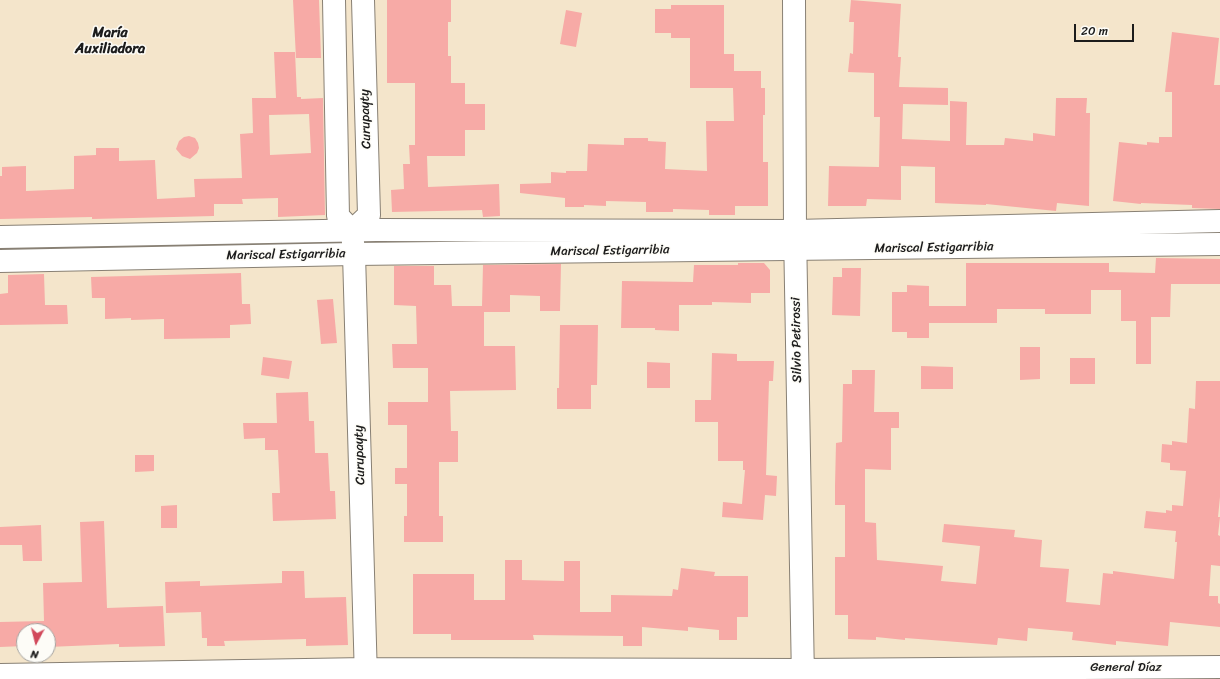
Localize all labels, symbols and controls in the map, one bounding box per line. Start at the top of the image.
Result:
scale bar [1076,16,1136,42]
text: 20 m [1081,20,1108,42]
district label: María Auxiliadora [75,25,145,58]
street label: Curupayty [357,89,375,149]
street label: Mariscal Estigarribia [874,239,994,257]
street label: Mariscal Estigarribia [550,242,670,260]
street label: Mariscal Estigarribia [226,246,346,264]
street label: Silvio Petirossi [788,297,806,383]
street label: Curupayty [351,425,369,485]
north arrow [16,623,56,663]
text: N [30,645,40,664]
street label: General Díaz [1090,660,1162,676]

